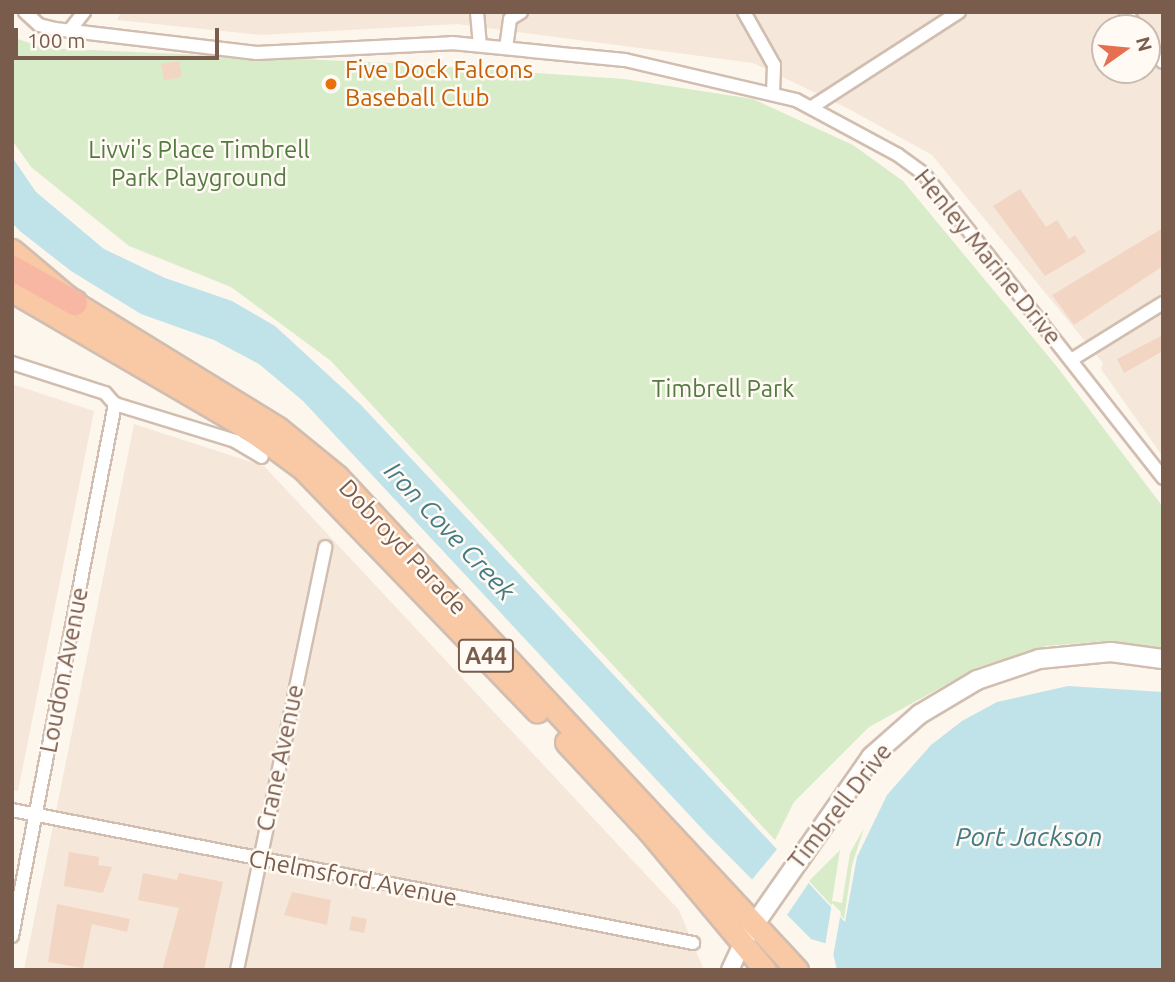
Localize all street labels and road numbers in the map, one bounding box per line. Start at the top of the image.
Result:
street label: Henley Marine Drive [908,163,1068,351]
street label: Dobroyd Parade [333,473,473,621]
street label: Loudon Avenue [34,585,94,755]
road number: A44 [456,636,516,676]
street label: Crane Avenue [250,682,310,834]
street label: Timbrell Drive [782,737,898,875]
street label: Chelmsford Avenue [246,844,460,912]

